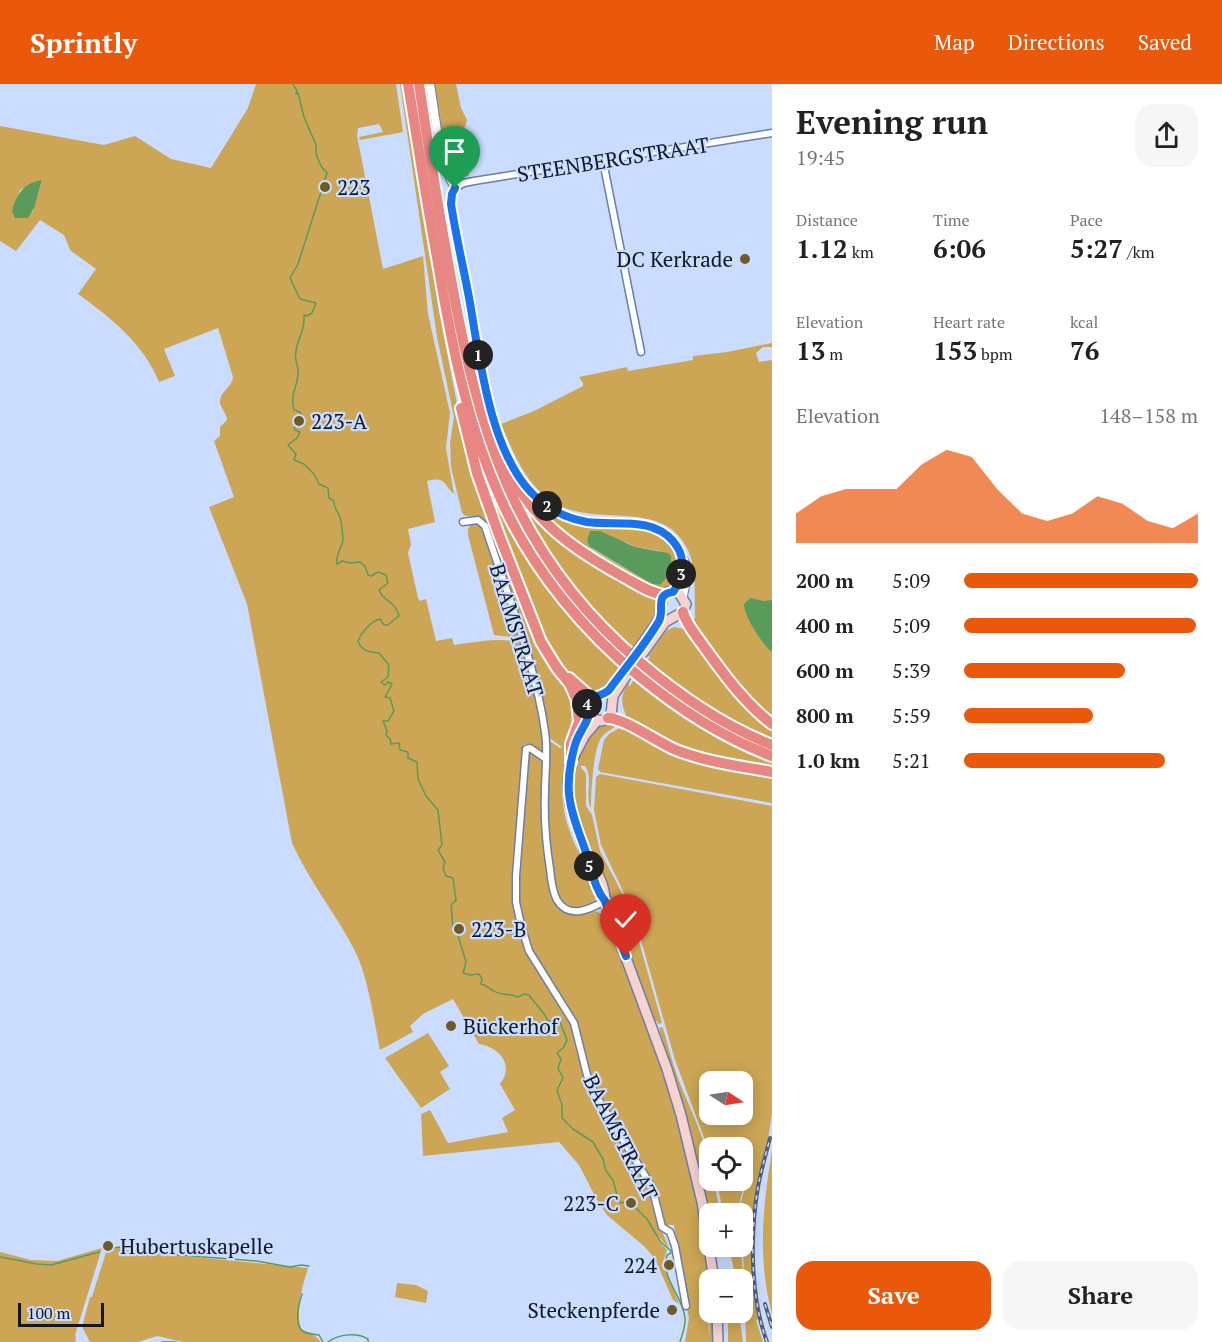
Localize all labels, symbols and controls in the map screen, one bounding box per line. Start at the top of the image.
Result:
text: Sprintly [30,24,137,61]
text: Map [934,28,975,56]
text: Directions [1008,28,1105,56]
text: Saved [1138,28,1192,56]
text: Evening run [796,100,988,143]
button: share [1135,104,1198,167]
pin [429,126,480,188]
street label: STEENBERGSTRAAT [515,130,711,188]
icon: arrive [438,135,471,168]
text: 19:45 [796,144,845,171]
place label: 223 [337,173,371,201]
marker: 223 [318,180,332,194]
text: Distance [796,209,858,231]
text: Time [933,209,970,231]
text: Pace [1070,209,1103,231]
text: 1.12 [796,231,848,265]
text: 6:06 [933,231,986,265]
text: 5:27 [1070,231,1123,265]
text: km [848,241,874,263]
text: /km [1123,241,1154,263]
place label: DC Kerkrade [617,245,733,273]
marker: DC Kerkrade [738,252,752,266]
text: Elevation [796,311,863,333]
text: Heart rate [933,311,1005,333]
text: kcal [1070,311,1098,333]
text: 13 [796,333,825,367]
text: 153 [933,333,977,367]
text: 76 [1070,333,1099,367]
pin: 1 [463,340,493,370]
text: m [825,343,843,365]
text: bpm [977,343,1013,365]
text: 1 [473,344,483,366]
text: Elevation [796,402,880,429]
text: 148–158 m [1099,402,1198,429]
place label: 223-A [311,407,368,435]
marker: 223-A [292,414,306,428]
pin: 2 [532,491,562,521]
text: 2 [542,495,552,517]
pin: 3 [666,559,696,589]
street label: BAAMSTRAAT [484,560,550,700]
text: 3 [676,563,686,585]
text: 200 m [796,567,854,594]
text: 5:09 [892,567,931,594]
text: 400 m [796,612,854,639]
text: 5:09 [892,612,931,639]
text: 600 m [796,657,854,684]
text: 5:39 [892,657,931,684]
pin: 4 [572,689,602,719]
text: 4 [582,693,592,715]
text: 800 m [796,702,854,729]
text: 5:59 [892,702,931,729]
text: 1.0 km [796,747,860,774]
text: 5:21 [892,747,931,774]
pin: 5 [574,851,604,881]
text: 5 [584,855,594,877]
pin [600,894,651,956]
icon: check [609,903,642,936]
place label: 223-B [471,915,526,943]
marker: 223-B [452,922,466,936]
place label: Bückerhof [463,1012,560,1040]
marker: Bückerhof [444,1019,458,1033]
street label: BAAMSTRAAT [577,1069,665,1205]
north arrow [699,1071,753,1125]
map controls [699,1071,753,1323]
button: locate [699,1137,753,1191]
place label: 223-C [563,1189,619,1217]
marker: 223-C [624,1196,638,1210]
button: + [699,1203,753,1257]
place label: Hubertuskapelle [120,1232,273,1260]
marker: Hubertuskapelle [101,1239,115,1253]
place label: 224 [623,1251,658,1279]
marker: 224 [662,1258,676,1272]
button: Save [796,1261,991,1330]
button: Share [1003,1261,1198,1330]
button: − [699,1269,753,1323]
place label: Steckenpferde [527,1296,660,1324]
scale bar [18,1300,104,1328]
text: 100 m [27,1302,70,1324]
marker: Steckenpferde [665,1303,679,1317]

